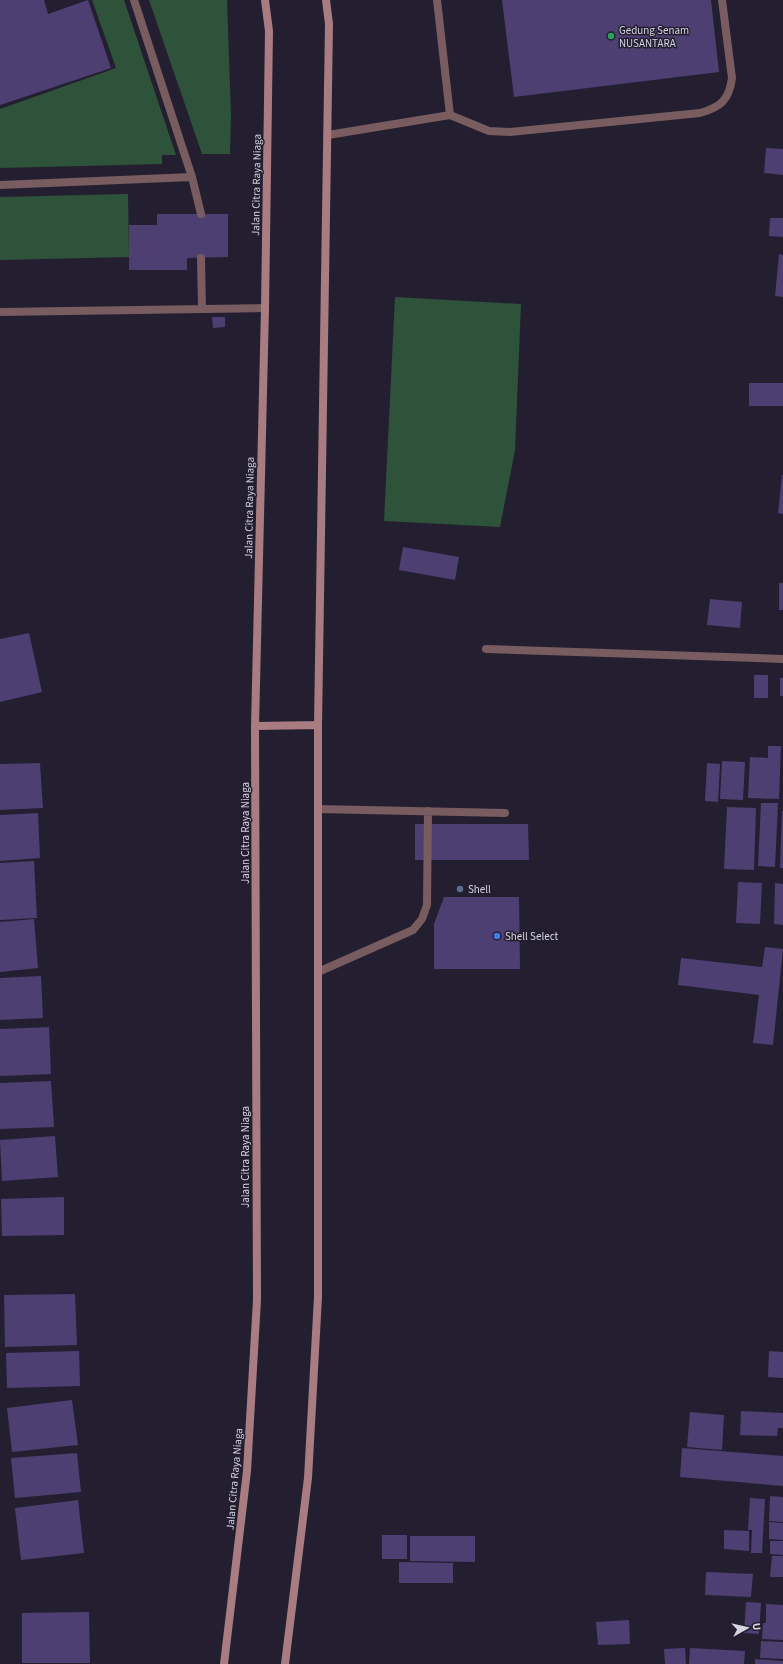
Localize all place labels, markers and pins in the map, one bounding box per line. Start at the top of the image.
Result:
place label: Gedung Senam NUSANTARA [619,23,689,51]
marker: Gedung Senam NUSANTARA [606,31,616,41]
place label: Shell [468,882,491,897]
marker: Shell [455,884,465,894]
place label: Shell Select [505,929,559,944]
marker: Shell Select [492,931,502,941]

